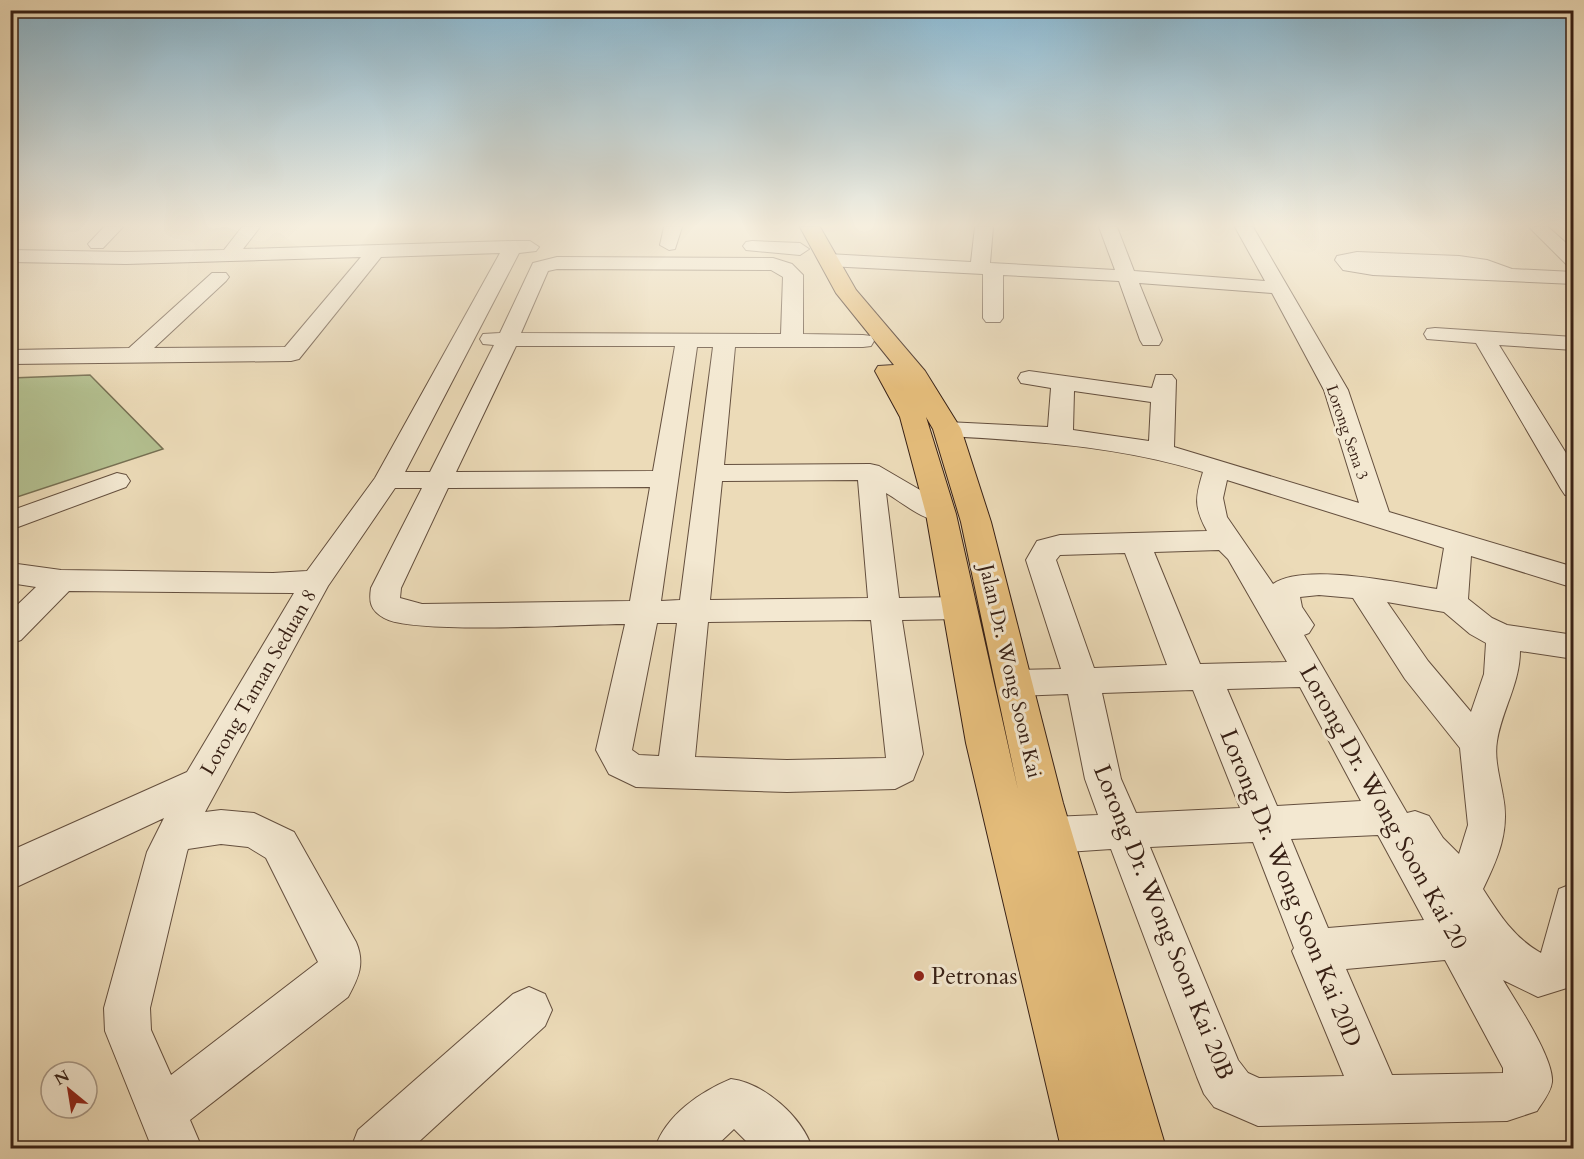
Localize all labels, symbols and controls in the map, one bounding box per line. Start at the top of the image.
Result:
street label: Lorong Sena 3 [1321,382,1374,483]
street label: Jalan Dr. Wong Soon Kai [972,559,1048,781]
street label: Lorong Taman Seduan 8 [194,584,323,780]
street label: Lorong Dr. Wong Soon Kai 20 [1291,659,1476,955]
street label: Lorong Dr. Wong Soon Kai 20D [1212,724,1370,1052]
street label: Lorong Dr. Wong Soon Kai 20B [1085,760,1242,1085]
place label: Petronas [931,960,1017,993]
marker: Petronas [912,969,926,983]
north arrow [39,1060,99,1120]
text: N [50,1065,74,1091]

